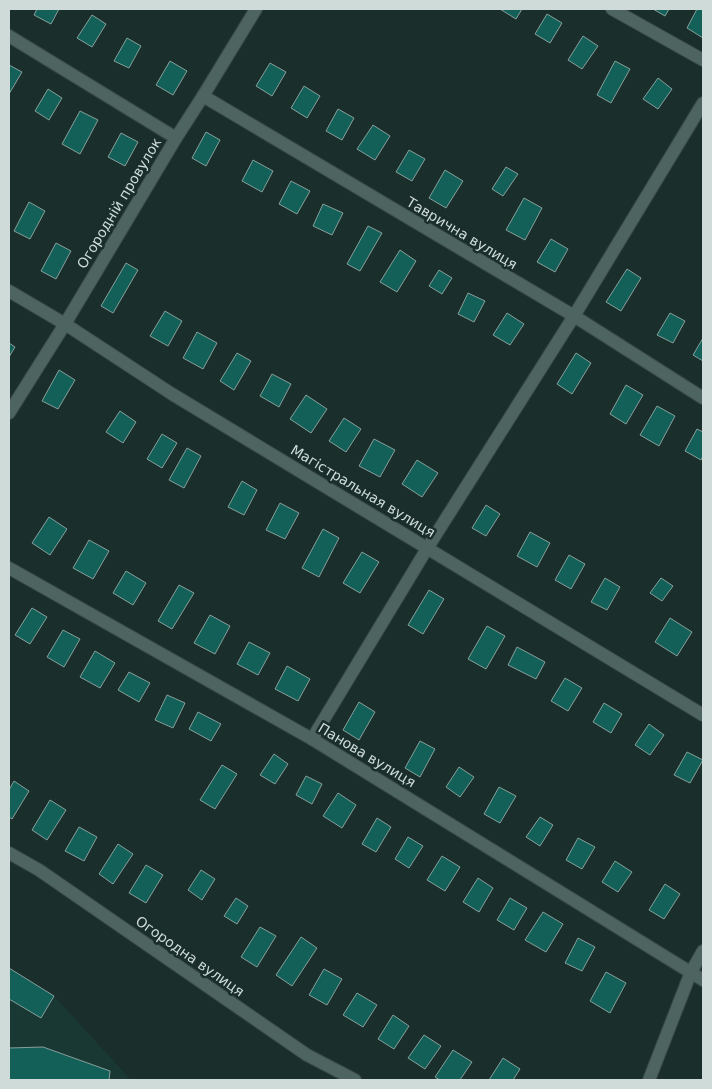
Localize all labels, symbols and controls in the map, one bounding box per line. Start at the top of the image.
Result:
street label: Огородній провулок [74,135,164,271]
street label: Таврична вулиця [403,193,520,272]
street label: Магістральная вулиця [288,442,438,540]
street label: Панова вулиця [315,720,419,790]
street label: Огородна вулиця [133,913,247,999]

